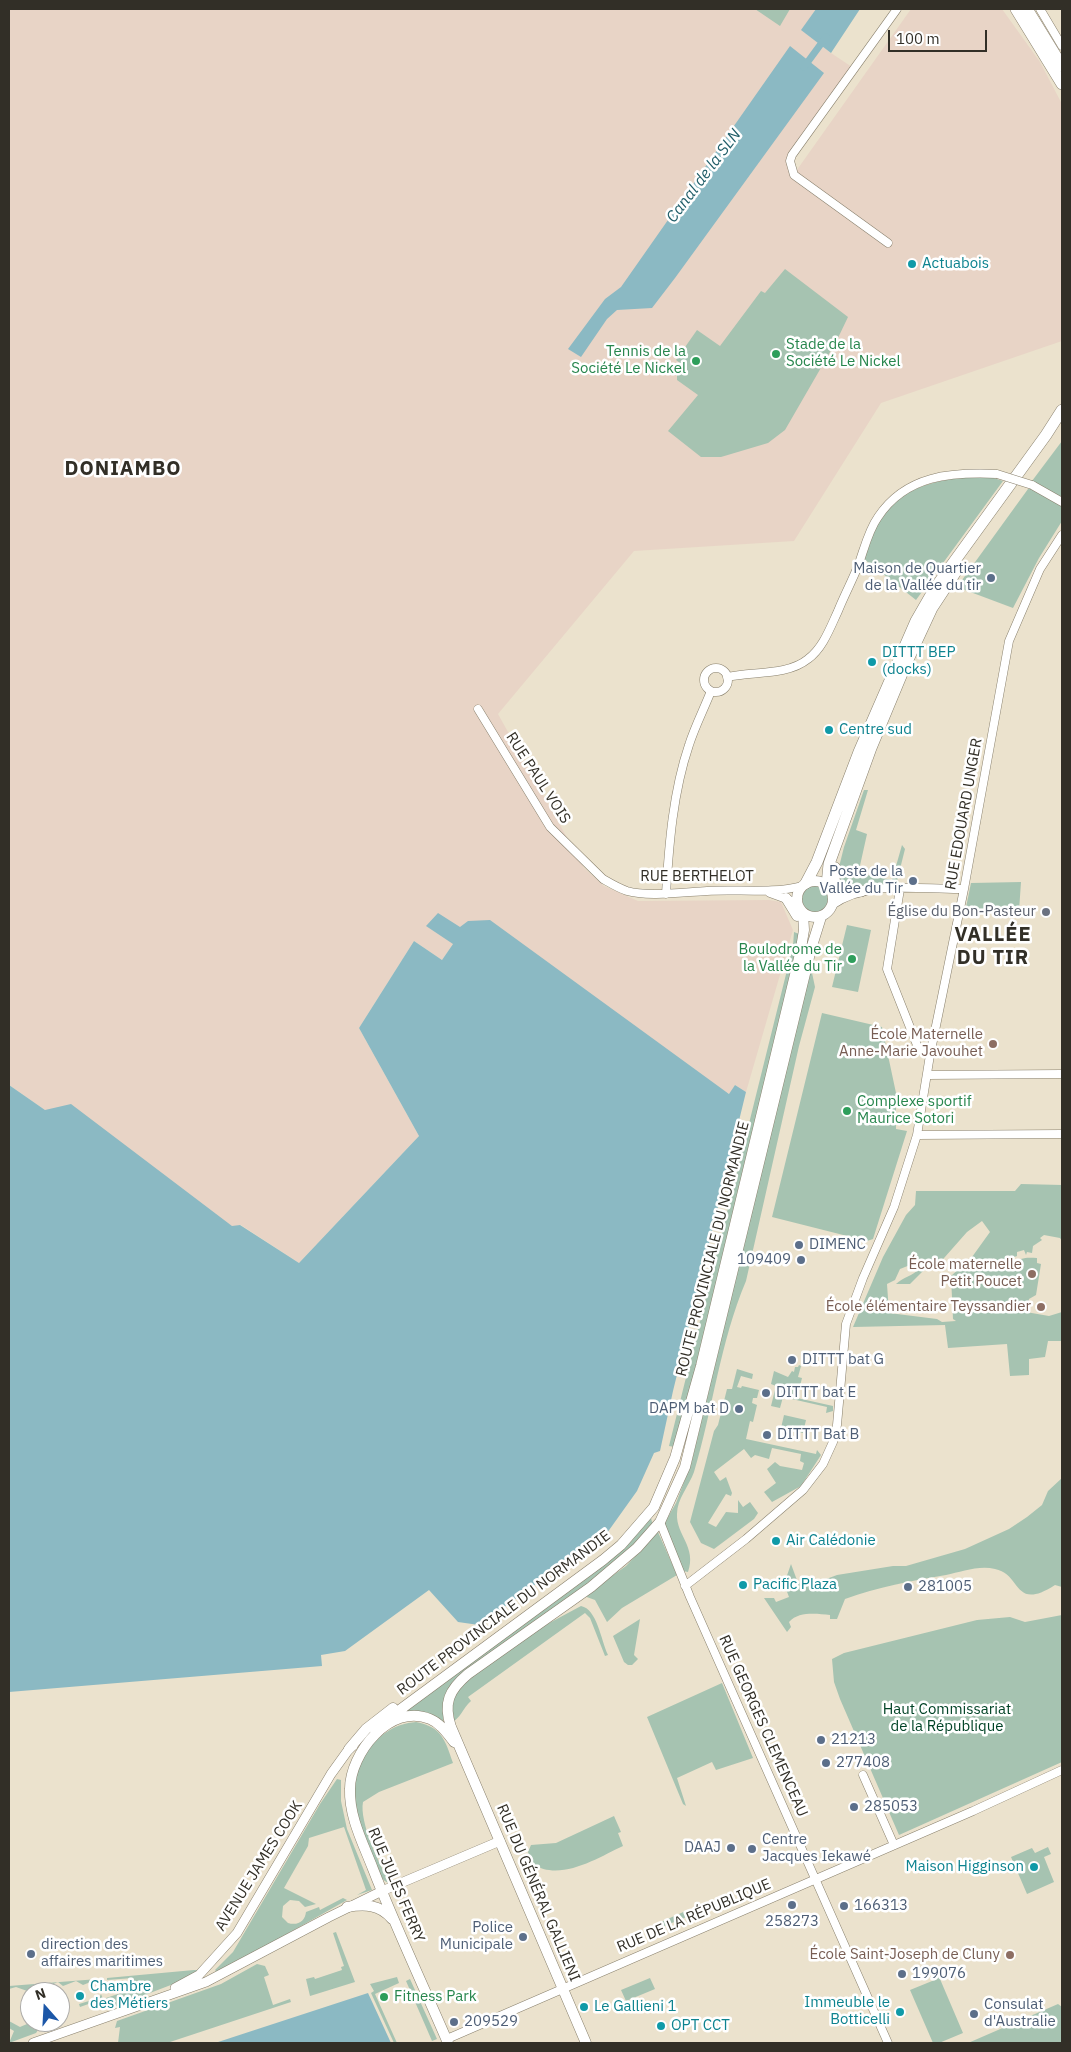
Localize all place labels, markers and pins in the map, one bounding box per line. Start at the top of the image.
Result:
place label: Actuabois [922,255,989,273]
marker: Actuabois [906,258,918,270]
place label: Stade de la Société Le Nickel [786,336,901,371]
place label: Tennis de la Société Le Nickel [571,343,686,378]
marker: Stade de la Société Le Nickel [770,348,782,360]
marker: Tennis de la Société Le Nickel [690,355,702,367]
place label: Maison de Quartier de la Vallée du tir [853,560,981,595]
marker: Maison de Quartier de la Vallée du tir [985,572,997,584]
place label: DITTT BEP (docks) [882,644,956,679]
marker: DITTT BEP (docks) [866,656,878,668]
place label: Centre sud [839,721,912,739]
marker: Centre sud [823,724,835,736]
place label: Poste de la Vallée du Tir [820,863,903,898]
marker: Poste de la Vallée du Tir [907,875,919,887]
place label: Église du Bon-Pasteur [887,903,1036,921]
marker: Église du Bon-Pasteur [1040,906,1052,918]
place label: Boulodrome de la Vallée du Tir [738,941,842,976]
marker: Boulodrome de la Vallée du Tir [846,953,858,965]
place label: École Maternelle Anne-Marie Javouhet [839,1026,983,1061]
marker: École Maternelle Anne-Marie Javouhet [987,1038,999,1050]
place label: Complexe sportif Maurice Sotori [857,1093,972,1128]
marker: Complexe sportif Maurice Sotori [841,1105,853,1117]
place label: DIMENC [809,1236,866,1254]
marker: DIMENC [793,1239,805,1251]
place label: 109409 [737,1251,791,1269]
marker: 109409 [795,1254,807,1266]
place label: École maternelle Petit Poucet [909,1256,1022,1291]
marker: École maternelle Petit Poucet [1026,1268,1038,1280]
place label: École élémentaire Teyssandier [826,1298,1031,1316]
marker: École élémentaire Teyssandier [1035,1301,1047,1313]
place label: DITTT bat G [802,1351,884,1369]
marker: DITTT bat G [786,1354,798,1366]
place label: DITTT bat E [776,1384,856,1402]
marker: DITTT bat E [760,1387,772,1399]
place label: DAPM bat D [649,1400,729,1418]
marker: DAPM bat D [733,1403,745,1415]
place label: DITTT Bat B [777,1426,859,1444]
marker: DITTT Bat B [761,1429,773,1441]
place label: Air Calédonie [786,1532,876,1550]
marker: Air Calédonie [770,1535,782,1547]
place label: Pacific Plaza [753,1576,837,1594]
place label: 281005 [918,1578,972,1596]
marker: Pacific Plaza [737,1579,749,1591]
marker: 281005 [902,1581,914,1593]
place label: 21213 [831,1731,876,1749]
marker: 21213 [815,1734,827,1746]
place label: 277408 [836,1754,890,1772]
marker: 277408 [820,1757,832,1769]
place label: 285053 [864,1798,918,1816]
marker: 285053 [848,1801,860,1813]
place label: Centre Jacques Iekawé [762,1831,871,1866]
place label: DAAJ [684,1839,721,1857]
marker: DAAJ [725,1842,737,1854]
marker: Centre Jacques Iekawé [746,1843,758,1855]
place label: Maison Higginson [906,1858,1024,1876]
marker: Maison Higginson [1028,1861,1040,1873]
place label: 166313 [854,1897,908,1915]
marker: 258273 [786,1899,798,1911]
marker: 166313 [838,1900,850,1912]
place label: 258273 [765,1913,819,1931]
place label: Police Municipale [440,1919,513,1954]
marker: Police Municipale [517,1931,529,1943]
place label: direction des affaires maritimes [41,1936,163,1971]
place label: École Saint-Joseph de Cluny [810,1946,1000,1964]
marker: direction des affaires maritimes [25,1948,37,1960]
marker: École Saint-Joseph de Cluny [1004,1949,1016,1961]
place label: 199076 [912,1965,966,1983]
marker: 199076 [896,1968,908,1980]
place label: Chambre des Métiers [90,1978,168,2013]
place label: Fitness Park [394,1988,477,2006]
marker: Chambre des Métiers [74,1990,86,2002]
marker: Fitness Park [378,1991,390,2003]
place label: Immeuble le Botticelli [804,1994,890,2029]
place label: Consulat d'Australie [984,1996,1056,2031]
place label: Le Gallieni 1 [594,1998,676,2016]
marker: Le Gallieni 1 [578,2001,590,2013]
marker: Immeuble le Botticelli [894,2006,906,2018]
marker: Consulat d'Australie [968,2008,980,2020]
place label: 209529 [464,2013,518,2031]
marker: 209529 [448,2016,460,2028]
place label: OPT CCT [671,2017,730,2035]
marker: OPT CCT [655,2020,667,2032]

